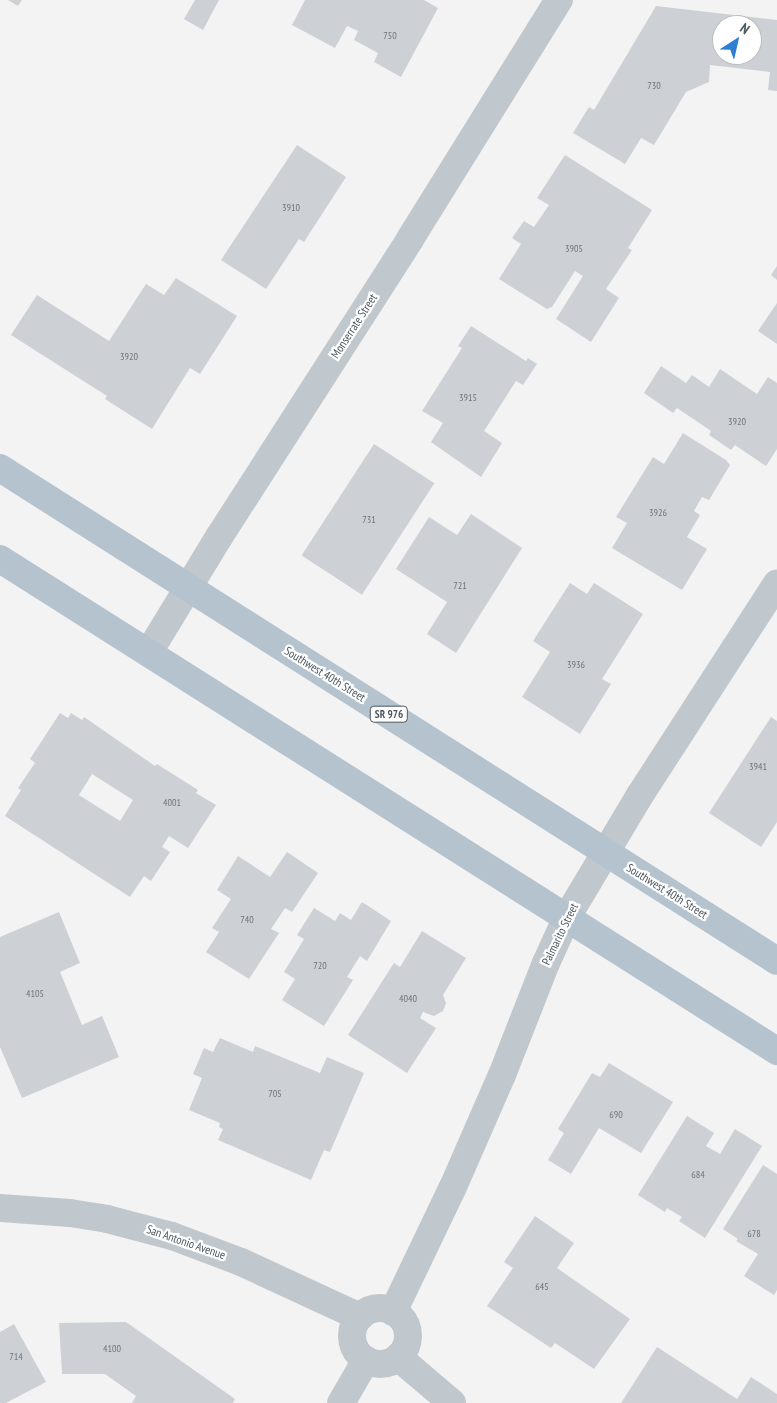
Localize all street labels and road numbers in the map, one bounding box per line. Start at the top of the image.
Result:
street label: Monserrate Street [328,291,380,361]
street label: Southwest 40th Street [282,643,368,705]
road number: SR 976 [369,706,409,722]
street label: Southwest 40th Street [624,860,710,922]
street label: Palmarito Street [539,901,581,967]
street label: San Antonio Avenue [144,1222,228,1262]

